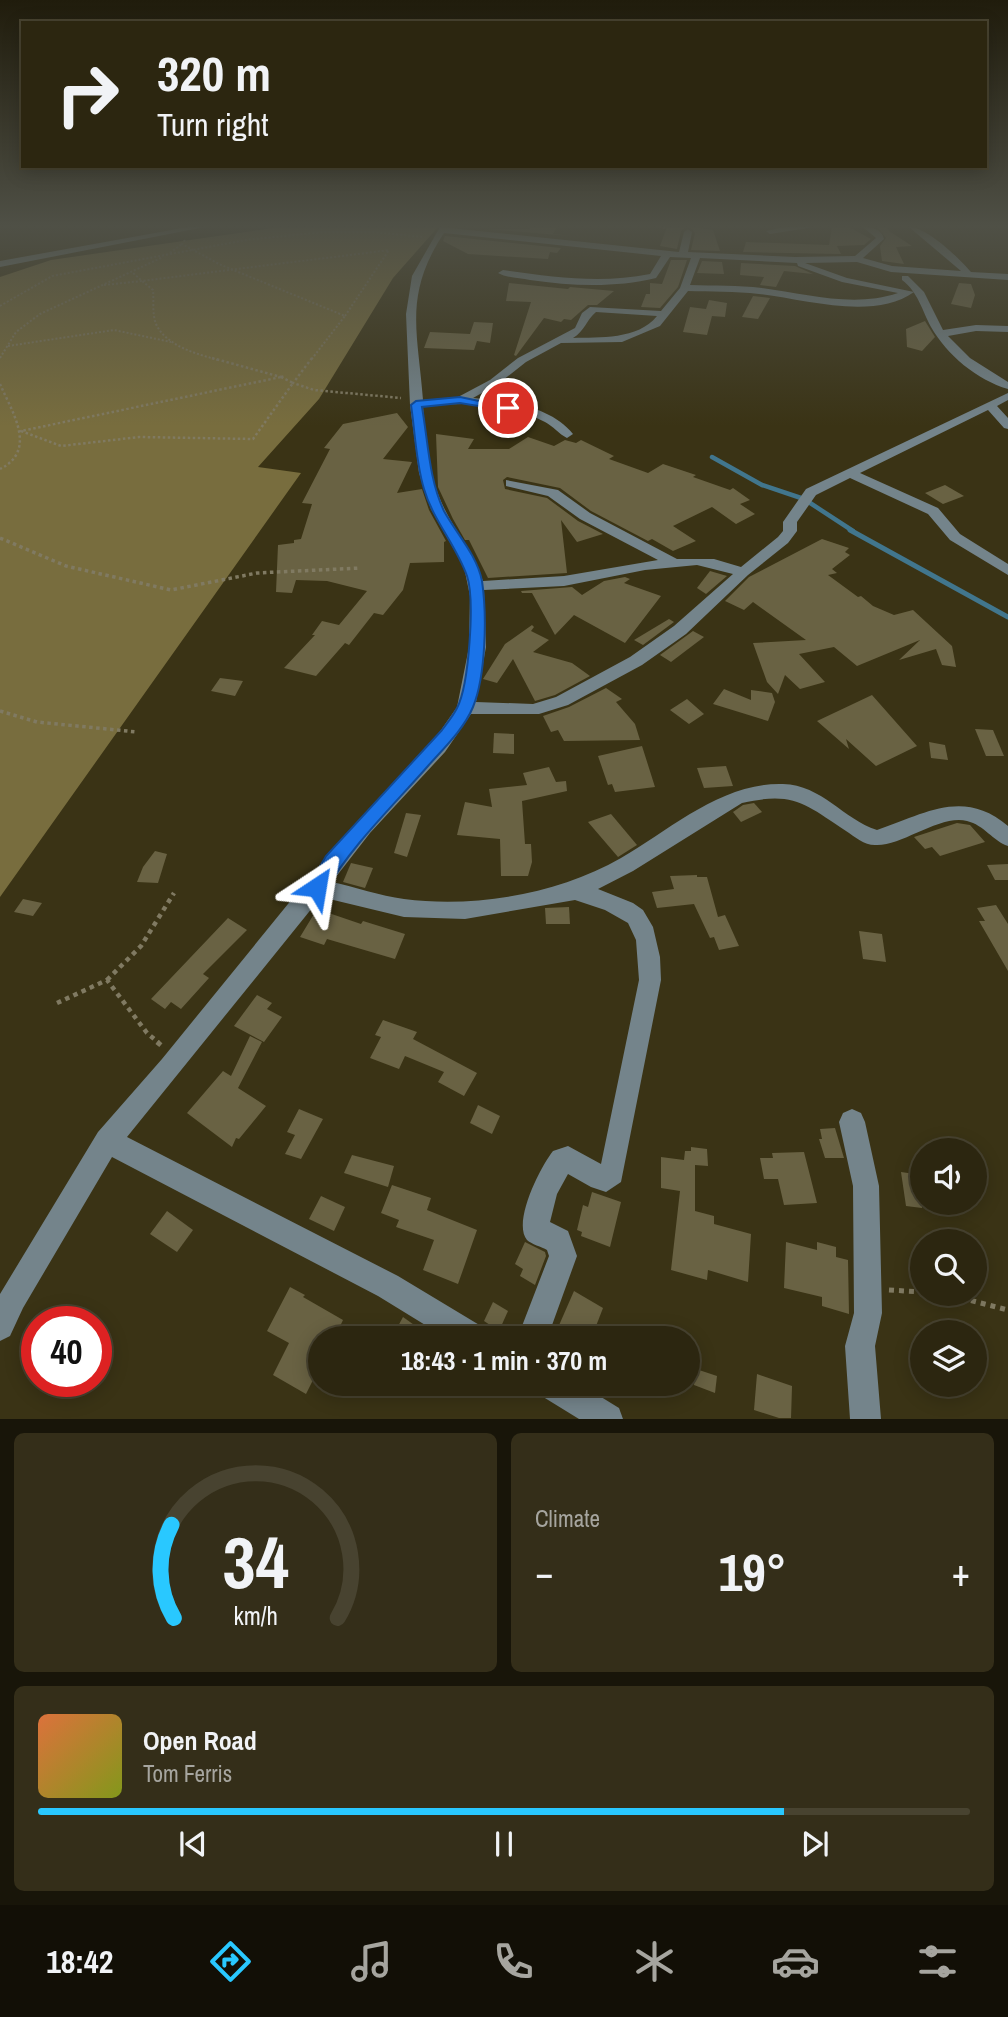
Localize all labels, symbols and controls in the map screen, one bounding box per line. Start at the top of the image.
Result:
text: 320 m [157,40,271,106]
icon: right [42,49,133,140]
text: Turn right [157,103,269,146]
pin [478,378,538,438]
icon: arrive [489,389,527,427]
position arrow [280,850,354,924]
map controls [910,1138,987,1397]
button: sound [910,1138,987,1215]
button: search [910,1229,987,1306]
speed limit sign: 40 [21,1306,112,1397]
button: layers [910,1320,987,1397]
text: 18:43 · 1 min · 370 m [401,1343,607,1378]
text: Climate [535,1503,600,1534]
text: 34 [222,1514,289,1612]
text: 19° [718,1537,787,1607]
text: − [535,1547,553,1598]
text: + [952,1547,970,1598]
text: km/h [233,1599,278,1633]
text: Open Road [143,1723,257,1758]
text: Tom Ferris [143,1758,232,1789]
icon: previous [174,1825,212,1863]
icon: pause [485,1825,523,1863]
icon: next [796,1825,834,1863]
icon: directions [206,1937,255,1986]
icon: music [347,1937,396,1986]
icon: phone [489,1937,538,1986]
icon: climate [630,1937,679,1986]
icon: car [771,1937,820,1986]
icon: filters [913,1937,962,1986]
text: 18:42 [46,1940,113,1983]

